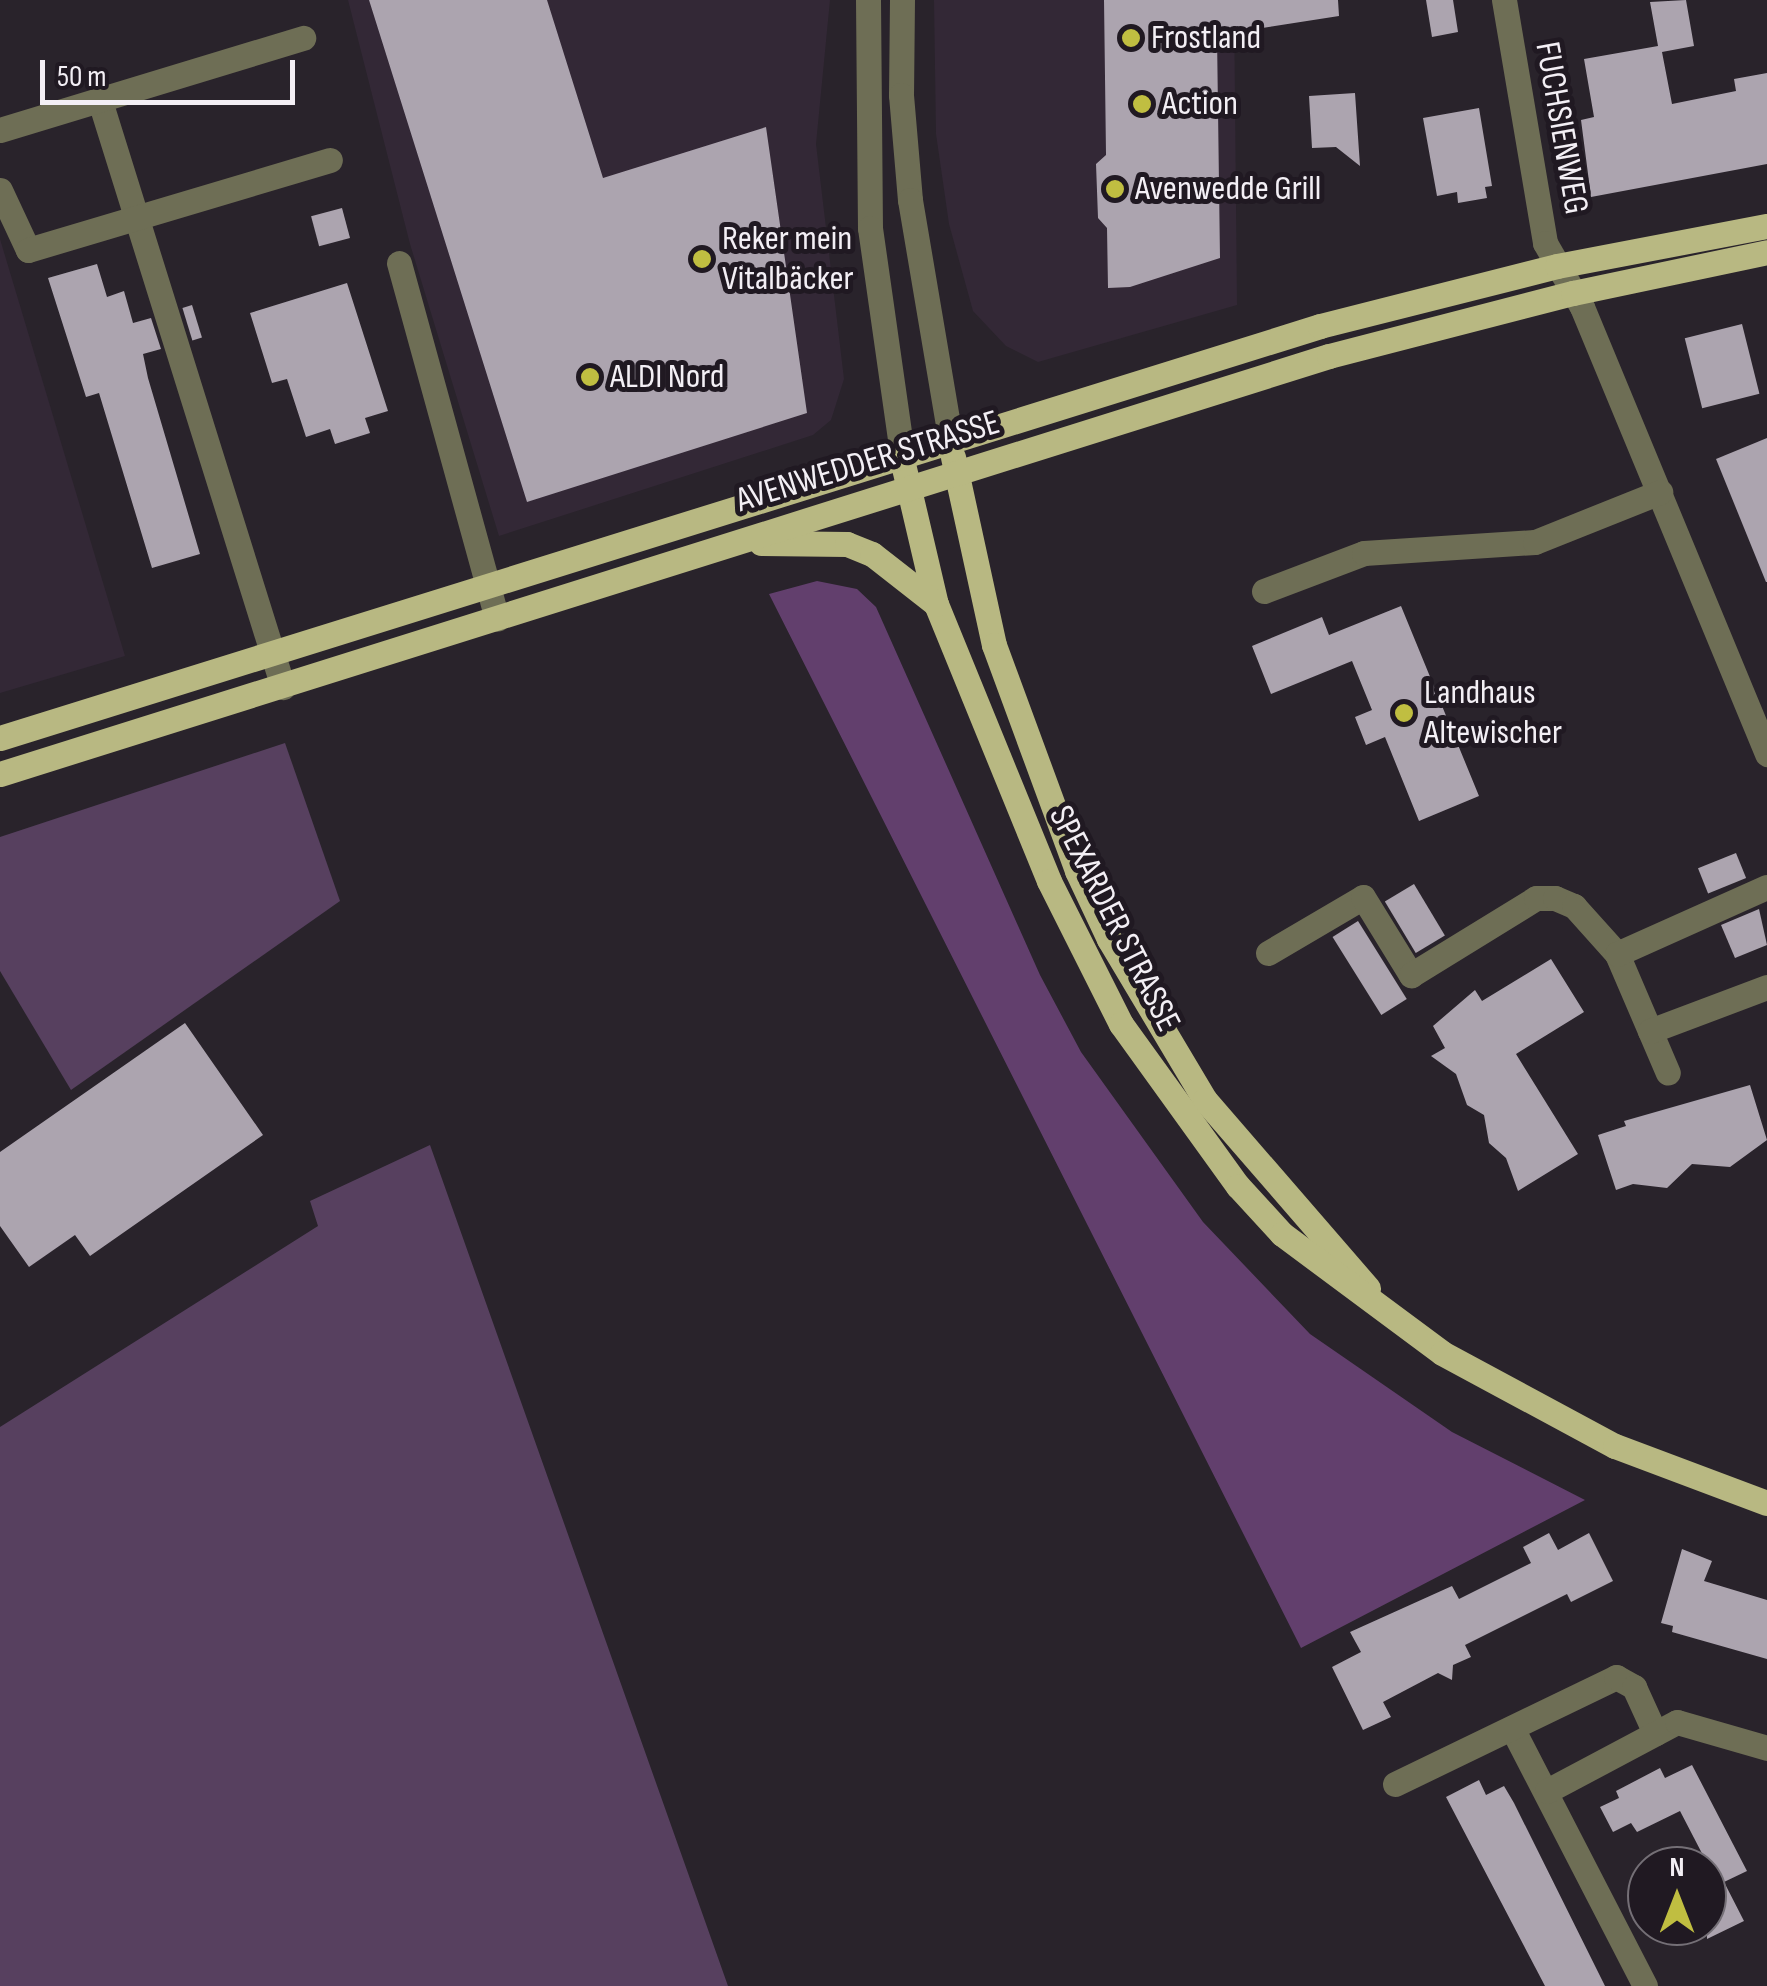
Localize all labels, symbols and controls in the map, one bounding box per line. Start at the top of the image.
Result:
place label: Frostland [1151,17,1261,59]
marker: Frostland [1120,27,1142,49]
street label: FUCHSIENWEG [1525,39,1597,217]
scale bar [45,40,300,102]
text: 50 m [57,59,106,95]
place label: Action [1162,83,1238,125]
marker: Action [1131,93,1153,115]
place label: Avenwedde Grill [1135,168,1321,210]
marker: Avenwedde Grill [1104,178,1126,200]
place label: Reker mein Vitalbäcker [722,218,854,300]
marker: Reker mein Vitalbäcker [691,248,713,270]
place label: ALDI Nord [610,356,724,398]
marker: ALDI Nord [579,366,601,388]
street label: AVENWEDDER STRASSE [731,402,1005,522]
place label: Landhaus Altewischer [1424,672,1562,754]
marker: Landhaus Altewischer [1393,702,1415,724]
street label: SPEXARDER STRASSE [1039,799,1189,1039]
north arrow [1627,1846,1727,1946]
text: N [1670,1851,1684,1884]

